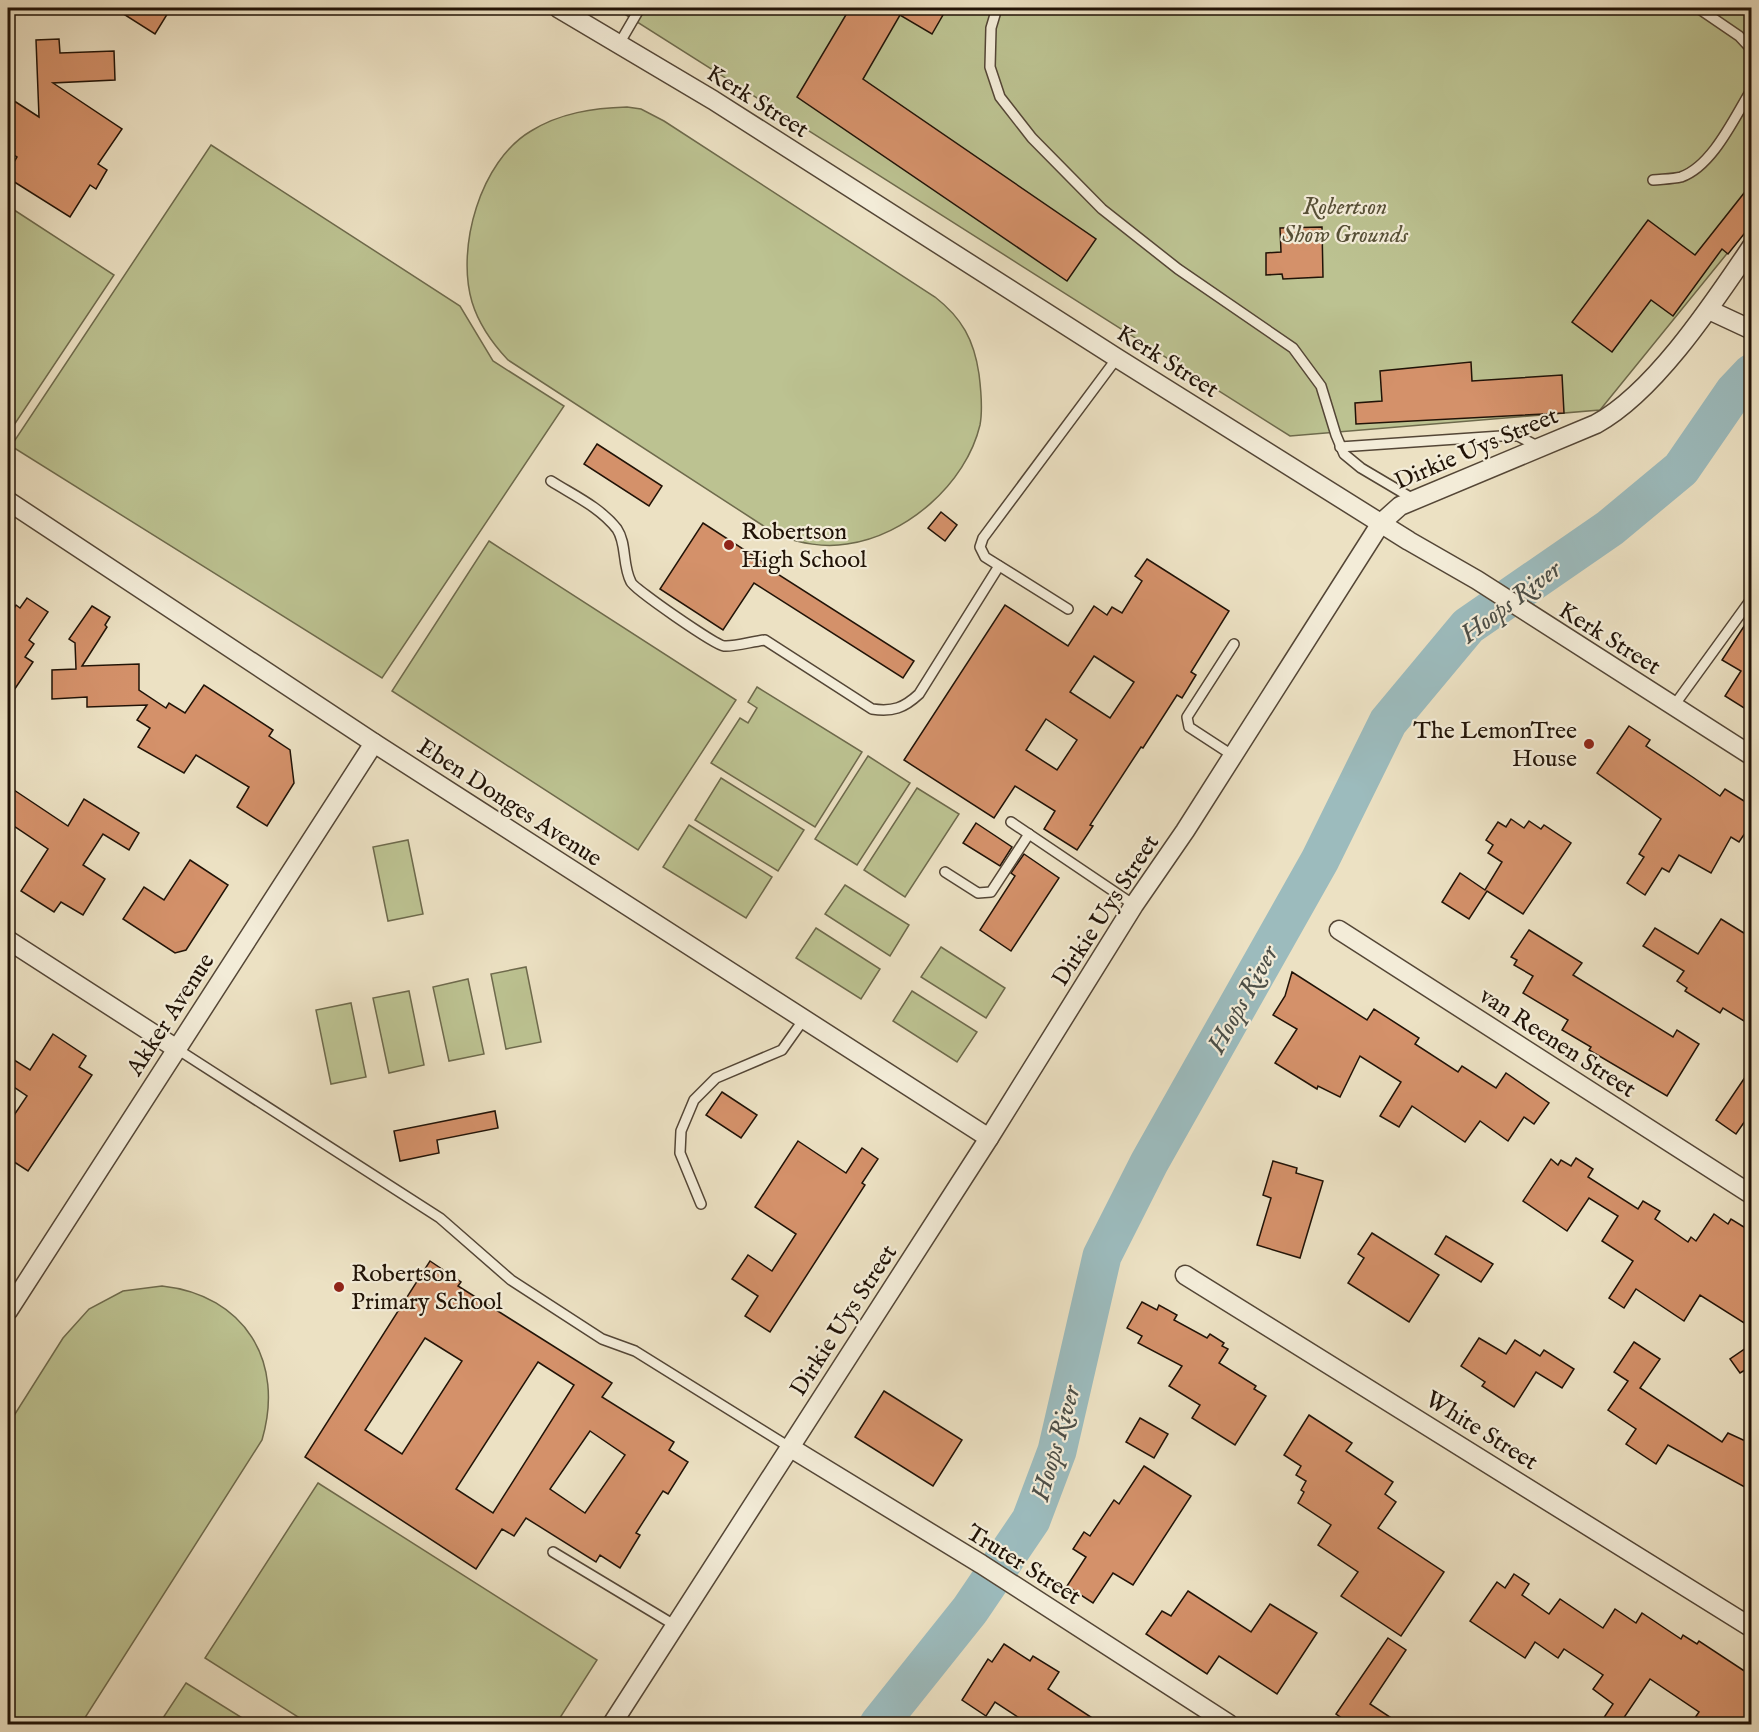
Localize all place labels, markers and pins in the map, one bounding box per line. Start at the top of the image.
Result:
place label: Robertson High School [741,517,867,576]
marker: Robertson High School [722,538,736,552]
place label: The LemonTree House [1413,716,1577,775]
marker: The LemonTree House [1582,737,1596,751]
place label: Robertson Primary School [351,1259,503,1318]
marker: Robertson Primary School [332,1280,346,1294]

